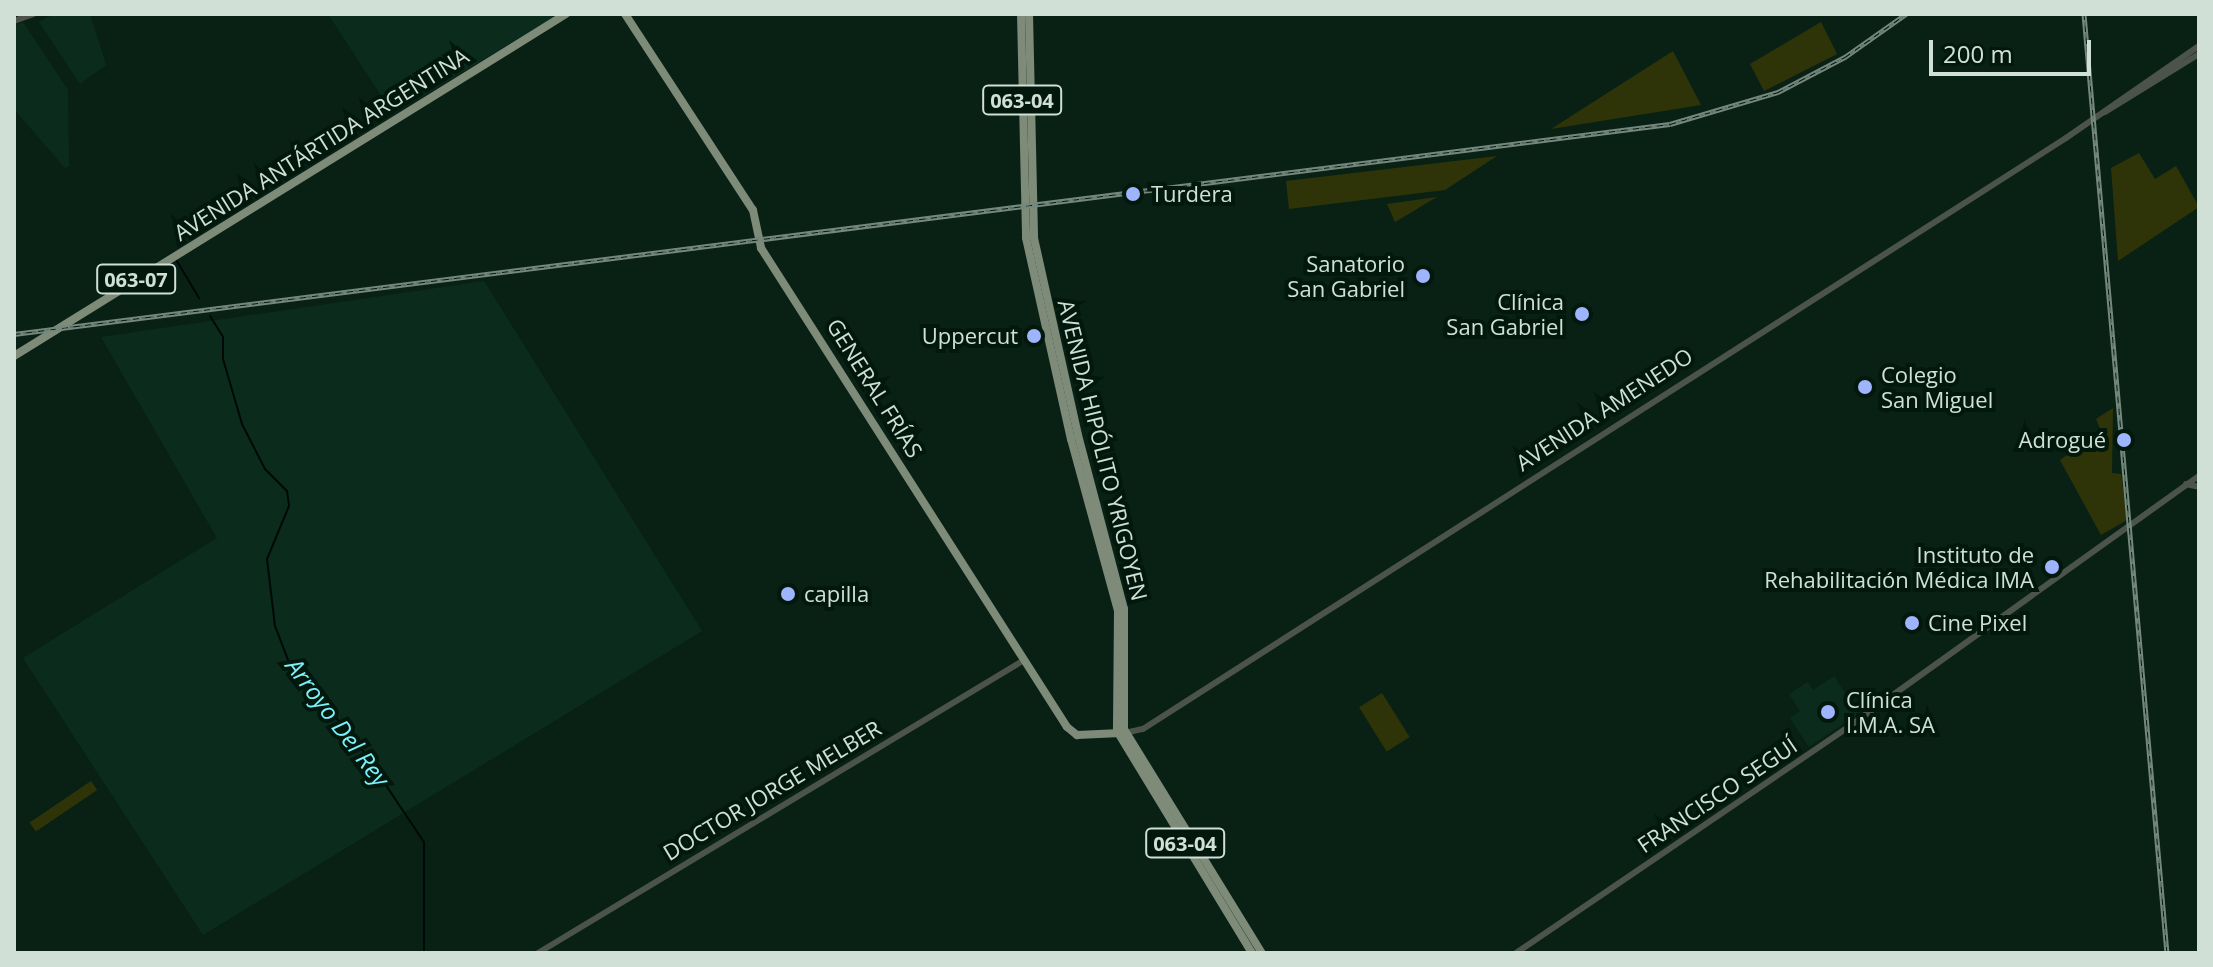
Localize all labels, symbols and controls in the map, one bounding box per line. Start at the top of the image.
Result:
scale bar [1933,24,2095,74]
text: 200 m [1943,37,2013,70]
street label: AVENIDA ANTÁRTIDA ARGENTINA [169,42,473,246]
road number: 063-04 [982,84,1062,116]
place label: Turdera [1151,181,1233,207]
marker: Turdera [1122,183,1144,205]
place label: Sanatorio San Gabriel [1287,250,1405,302]
road number: 063-07 [96,263,176,295]
marker: Sanatorio San Gabriel [1412,265,1434,287]
place label: Clínica San Gabriel [1446,288,1564,340]
street label: AVENIDA HIPÓLITO YRIGOYEN [1053,297,1153,603]
marker: Clínica San Gabriel [1571,303,1593,325]
street label: GENERAL FRÍAS [822,314,928,462]
place label: Uppercut [922,323,1018,349]
marker: Uppercut [1025,327,1043,345]
street label: AVENIDA AMENEDO [1511,342,1697,476]
place label: Colegio San Miguel [1881,361,1993,412]
marker: Colegio San Miguel [1856,378,1874,396]
place label: Adrogué [2019,427,2106,453]
marker: Adrogué [2113,429,2135,451]
place label: Instituto de Rehabilitación Médica IMA [1764,541,2034,592]
marker: Instituto de Rehabilitación Médica IMA [2041,556,2063,578]
place label: capilla [804,581,869,607]
marker: capilla [779,585,797,603]
place label: Cine Pixel [1928,610,2027,636]
marker: Cine Pixel [1903,614,1921,632]
water label: Arroyo Del Rey [280,652,396,792]
place label: Clínica I.M.A. SA [1846,686,1935,738]
marker: Clínica I.M.A. SA [1817,701,1839,723]
street label: DOCTOR JORGE MELBER [658,714,886,866]
street label: FRANCISCO SEGUÍ [1632,732,1802,858]
road number: 063-04 [1145,827,1225,859]

